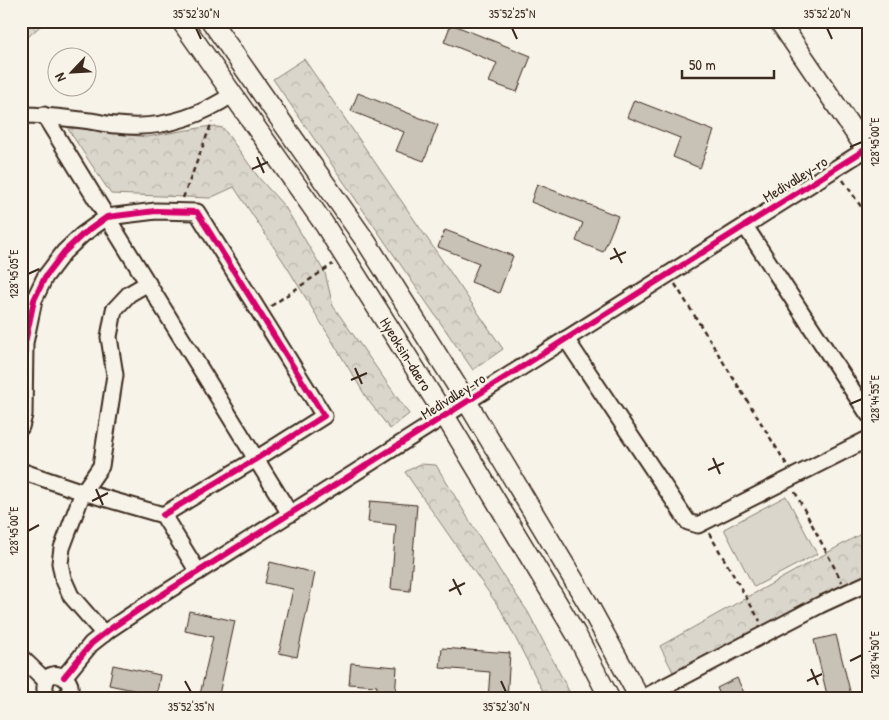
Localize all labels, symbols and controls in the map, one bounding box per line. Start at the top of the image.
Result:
text: 35°52'30"N [173,5,219,22]
text: 35°52'25"N [489,5,535,22]
text: 35°52'20"N [804,5,850,22]
north arrow [48,48,98,98]
scale bar [682,48,774,80]
text: 50 m [689,54,716,75]
text: N [49,70,70,85]
text: 128°45'00"E [866,117,883,167]
street label: Medivalley-ro [759,151,831,207]
text: 128°45'05"E [5,249,22,298]
street label: Hyeoksin-daero [375,313,437,395]
street label: Medivalley-ro [417,368,489,424]
text: 128°44'55"E [866,374,883,423]
text: 128°45'00"E [5,506,22,556]
text: 128°44'50"E [866,630,883,679]
text: 35°52'35"N [168,698,214,715]
text: 35°52'30"N [483,698,529,715]

